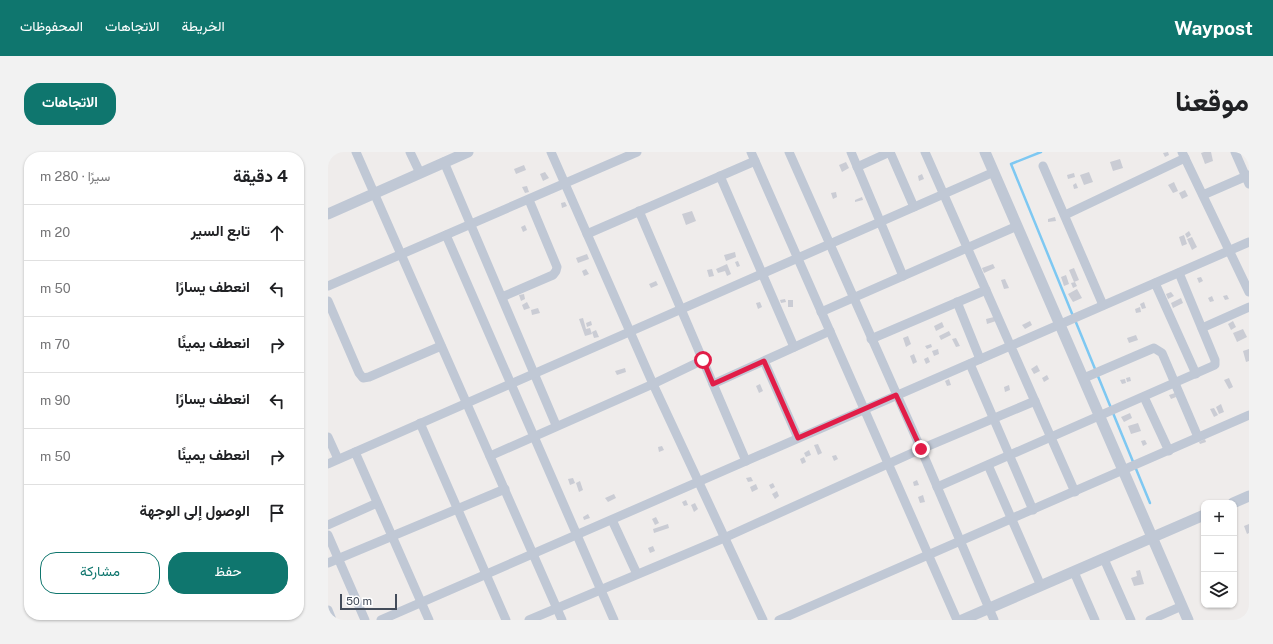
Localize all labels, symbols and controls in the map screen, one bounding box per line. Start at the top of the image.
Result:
text: Waypost [1174,17,1253,39]
text: المحفوظات [20,18,83,34]
text: الاتجاهات [105,18,159,34]
text: الخريطة [181,18,225,34]
button: الاتجاهات [24,83,116,125]
text: موقعنا [1175,84,1249,117]
text: 4 دقيقة [233,166,288,186]
text: سيرًا · 280 m [40,169,110,184]
text: تابع السير [191,222,250,239]
icon: ahead [266,222,288,244]
text: 20 m [40,225,70,240]
text: انعطف يسارًا [176,278,250,295]
icon: left [266,278,288,300]
text: 50 m [40,281,71,296]
text: انعطف يمينًا [177,334,250,351]
icon: right [266,334,288,356]
text: 70 m [40,337,70,352]
route start [694,351,712,369]
text: انعطف يسارًا [176,390,250,407]
icon: left [266,390,288,412]
text: 90 m [40,393,70,408]
route end [912,440,930,458]
text: انعطف يمينًا [177,446,250,463]
icon: right [266,446,288,468]
text: 50 m [40,449,71,464]
map controls [1201,500,1237,608]
button: + [1201,500,1237,536]
text: الوصول إلى الوجهة [140,502,250,519]
icon: arrive [266,502,288,524]
button: − [1201,536,1237,572]
button: مشاركة [40,552,160,594]
button: حفظ [168,552,288,594]
button: layers [1201,572,1237,608]
scale bar [340,592,397,611]
text: 50 m [346,595,372,607]

